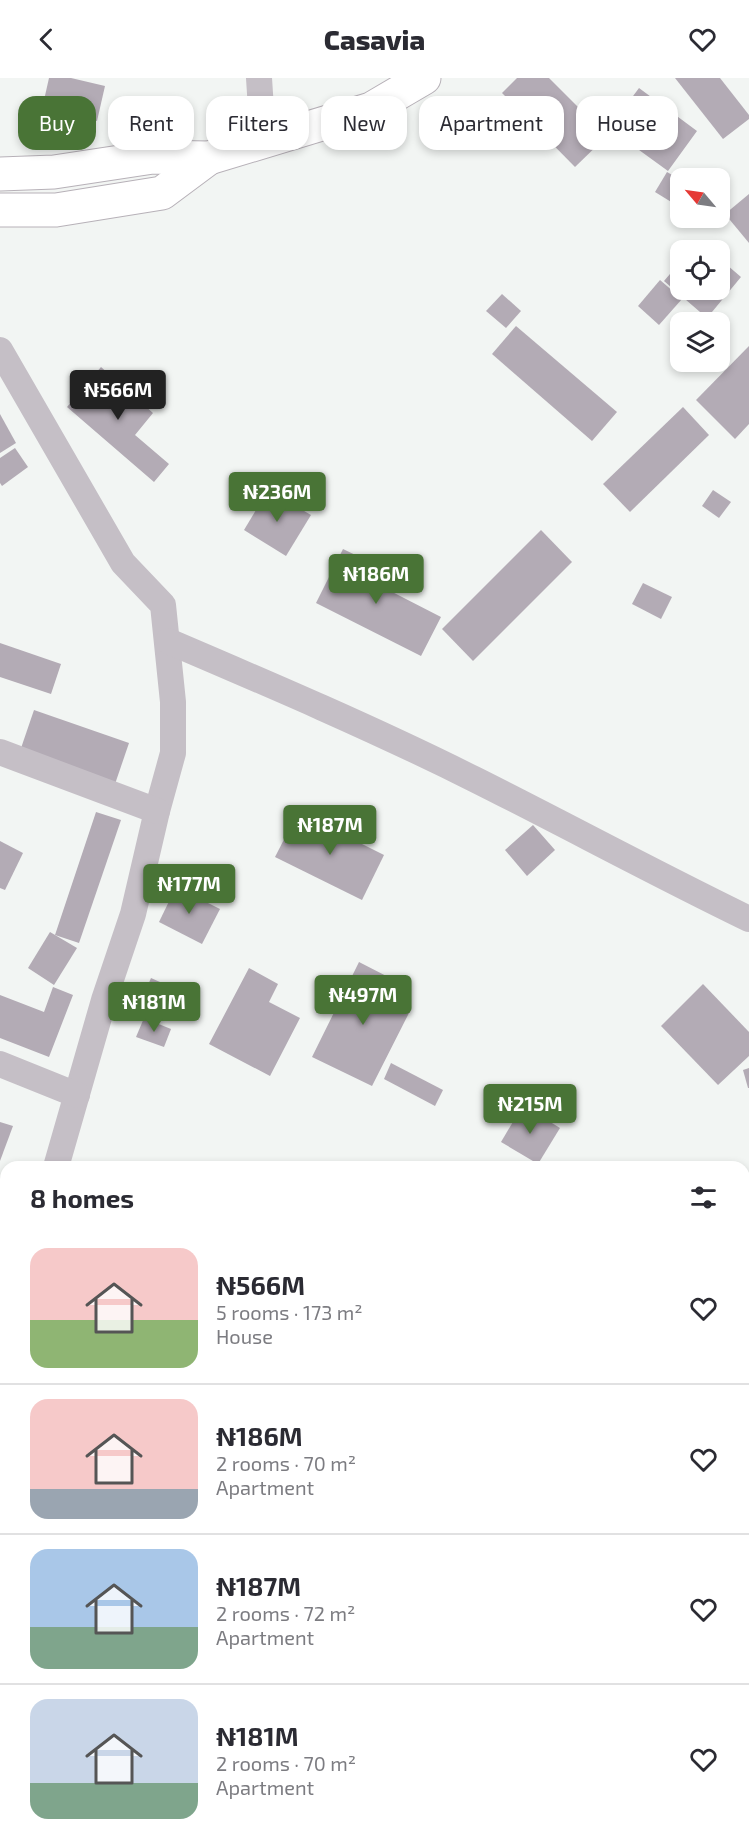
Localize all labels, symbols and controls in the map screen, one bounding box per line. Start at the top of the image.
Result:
icon: back [30,23,63,56]
text: Casavia [324,23,425,55]
icon: heart [686,23,719,56]
chip: Buy [18,96,96,150]
chip: Rent [108,96,194,150]
chip: Filters [206,96,309,150]
chip: New [321,96,407,150]
chip: Apartment [419,96,564,150]
chip: House [576,96,678,150]
north arrow [670,168,730,228]
map controls [670,168,730,372]
button: locate [670,240,730,300]
button: layers [670,312,730,372]
pin: ₦566M [76,370,160,421]
text: ₦566M [84,377,152,401]
pin: ₦236M [235,472,319,523]
text: ₦236M [243,479,311,503]
pin: ₦186M [334,554,418,605]
text: ₦186M [343,561,409,585]
pin: ₦187M [288,805,372,856]
text: ₦187M [297,812,363,836]
pin: ₦177M [147,864,231,915]
text: ₦177M [157,871,221,895]
pin: ₦497M [321,975,405,1026]
pin: ₦181M [112,982,196,1033]
text: ₦497M [329,982,397,1006]
text: ₦181M [122,989,186,1013]
pin: ₦215M [488,1084,572,1135]
text: ₦215M [497,1091,563,1115]
icon: filters [687,1181,720,1214]
text: 8 homes [30,1182,134,1213]
text: ₦566M [216,1269,305,1300]
icon: home [78,1272,150,1344]
icon: heart [687,1292,720,1325]
text: 5 rooms · 173 m² [216,1300,363,1324]
text: House [216,1324,273,1348]
text: ₦186M [216,1420,303,1451]
icon: home [78,1423,150,1495]
icon: heart [687,1443,720,1476]
text: 2 rooms · 70 m² [216,1451,356,1475]
text: Apartment [216,1475,314,1499]
text: ₦187M [216,1570,301,1601]
icon: home [78,1573,150,1645]
icon: heart [687,1593,720,1626]
text: 2 rooms · 72 m² [216,1601,355,1625]
text: Apartment [216,1625,314,1649]
text: ₦181M [216,1720,299,1751]
icon: home [78,1723,150,1795]
icon: heart [687,1743,720,1776]
text: 2 rooms · 70 m² [216,1751,356,1775]
text: Apartment [216,1775,314,1799]

